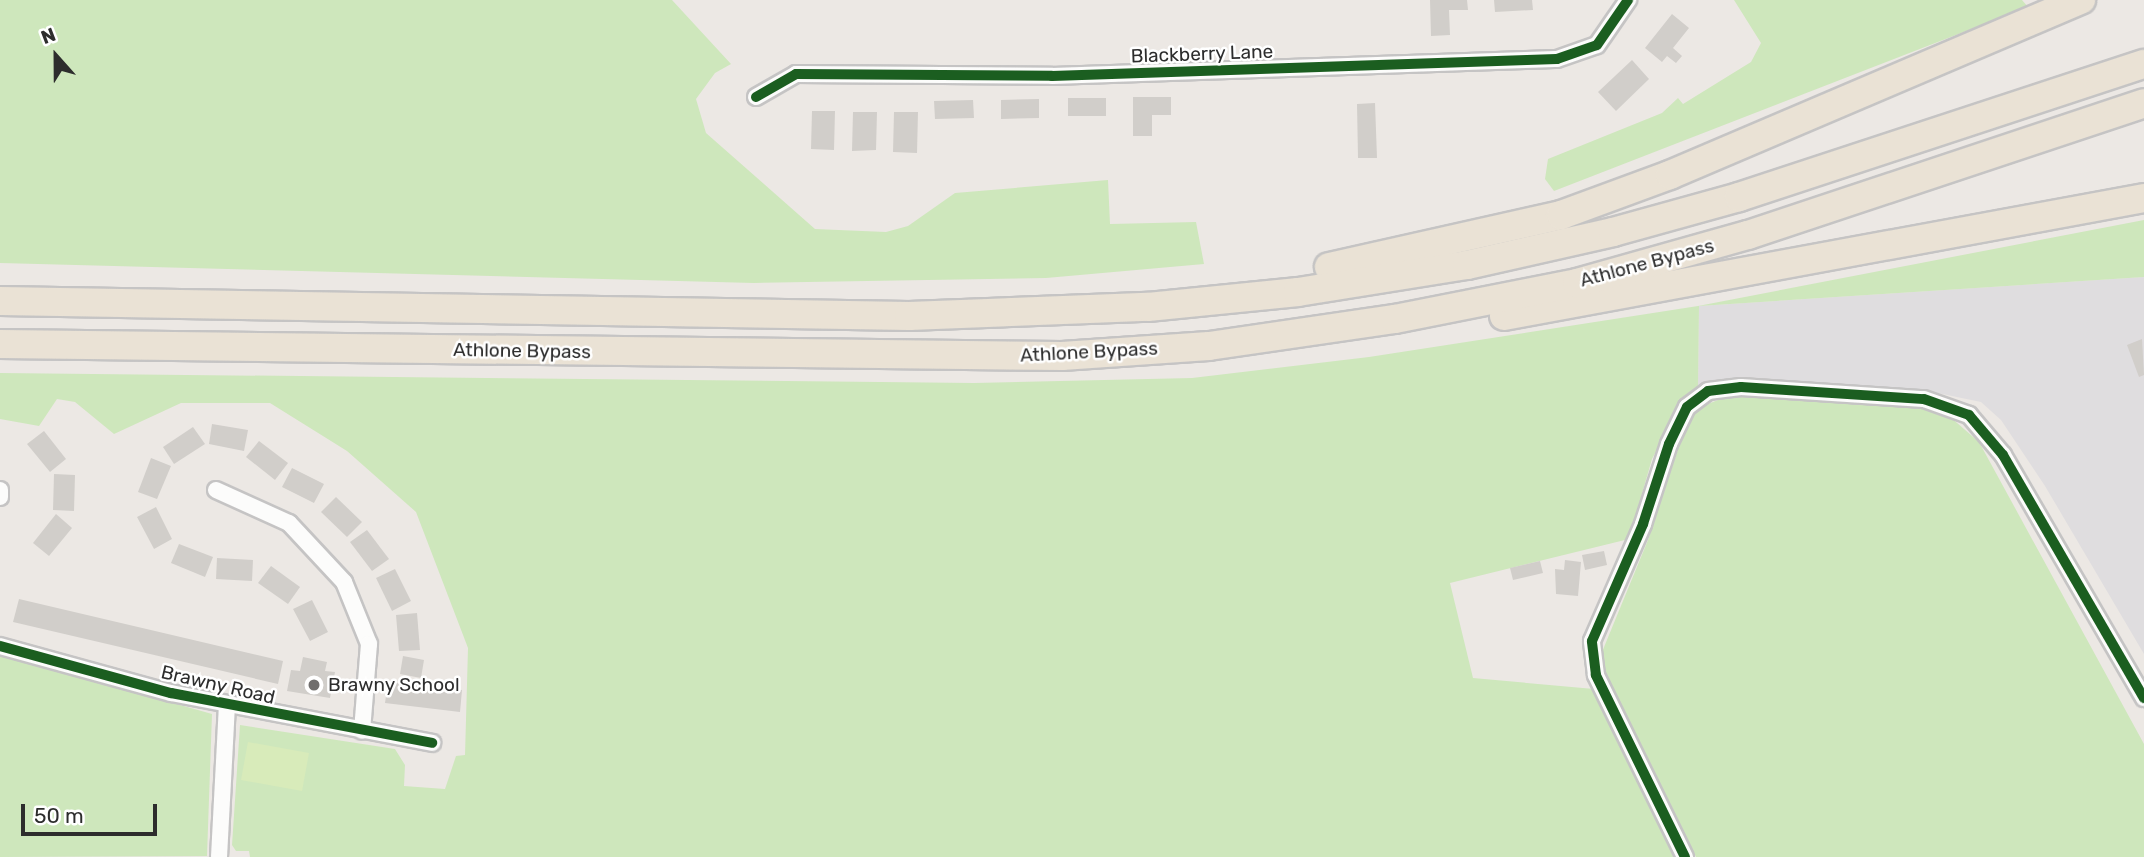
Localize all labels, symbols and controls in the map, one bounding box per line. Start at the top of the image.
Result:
north arrow [21,21,91,91]
text: N [38,23,59,49]
street label: Blackberry Lane [1130,40,1274,68]
street label: Athlone Bypass [1577,234,1717,292]
street label: Athlone Bypass [1020,337,1158,367]
street label: Athlone Bypass [453,338,591,364]
street label: Brawny Road [159,661,277,709]
place label: Brawny School [328,674,460,696]
marker: Brawny School [306,677,322,693]
scale bar [24,790,161,834]
text: 50 m [34,803,84,828]

